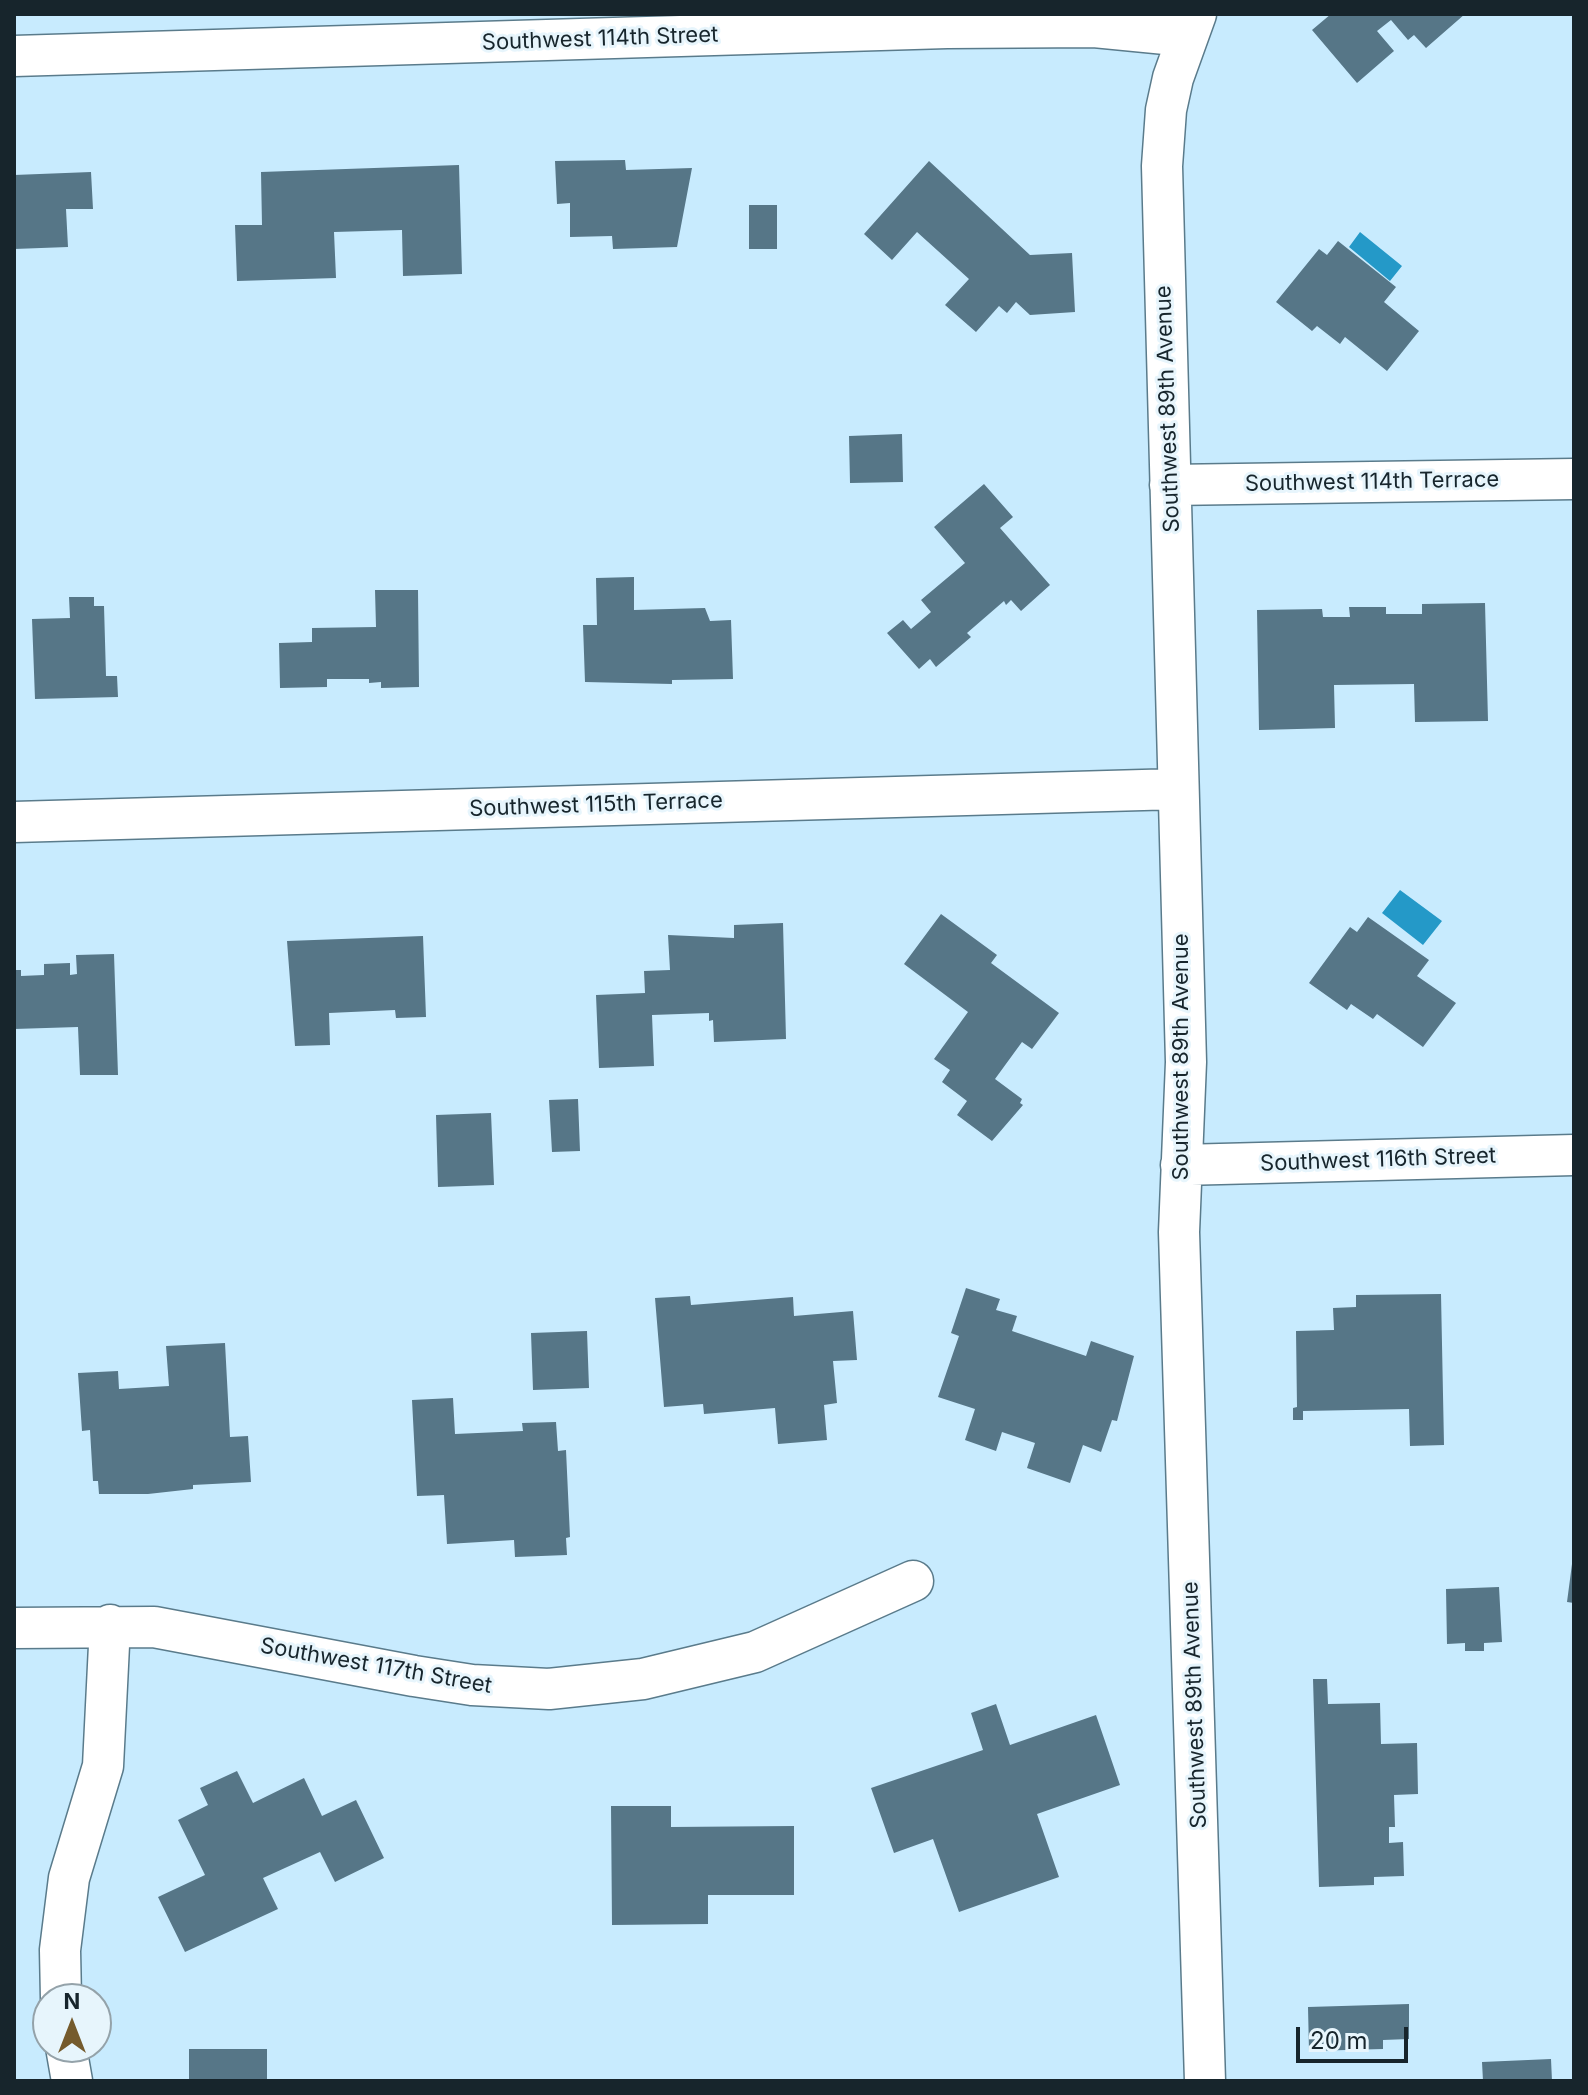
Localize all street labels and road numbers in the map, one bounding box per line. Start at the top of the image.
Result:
street label: Southwest 114th Street [481,22,719,56]
street label: Southwest 89th Avenue [1150,285,1186,533]
street label: Southwest 114th Terrace [1245,467,1499,497]
street label: Southwest 115th Terrace [469,787,723,823]
street label: Southwest 89th Avenue [1168,933,1194,1181]
street label: Southwest 116th Street [1260,1143,1496,1177]
street label: Southwest 89th Avenue [1177,1581,1213,1829]
street label: Southwest 117th Street [258,1633,494,1699]

